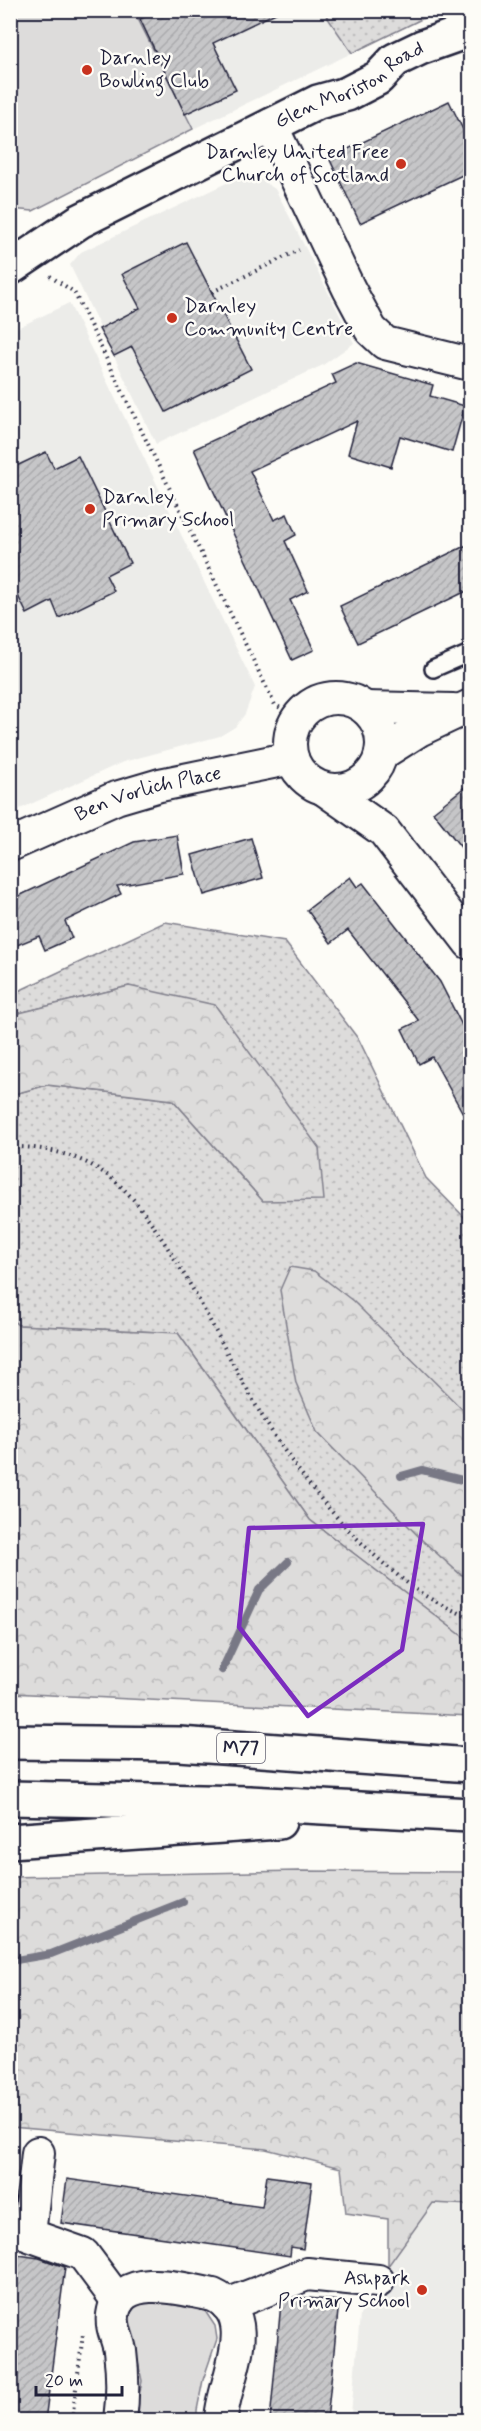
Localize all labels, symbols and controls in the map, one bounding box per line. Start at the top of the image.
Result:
street label: Glen Moriston Road [270,35,428,135]
place label: Darnley Bowling Club [99,45,209,97]
marker: Darnley Bowling Club [80,63,94,77]
place label: Darnley United Free Church of Scotland [205,139,389,189]
marker: Darnley United Free Church of Scotland [394,157,408,171]
place label: Darnley Community Centre [184,293,353,343]
marker: Darnley Community Centre [165,311,179,325]
place label: Darnley Primary School [102,484,234,534]
marker: Darnley Primary School [83,502,97,516]
street label: Ben Vorlich Place [70,759,223,828]
road number: M77 [217,1733,265,1763]
place label: Ashpark Primary School [278,2265,410,2315]
marker: Ashpark Primary School [415,2283,429,2297]
scale bar [36,2359,122,2397]
text: 20 m [45,2369,83,2393]

